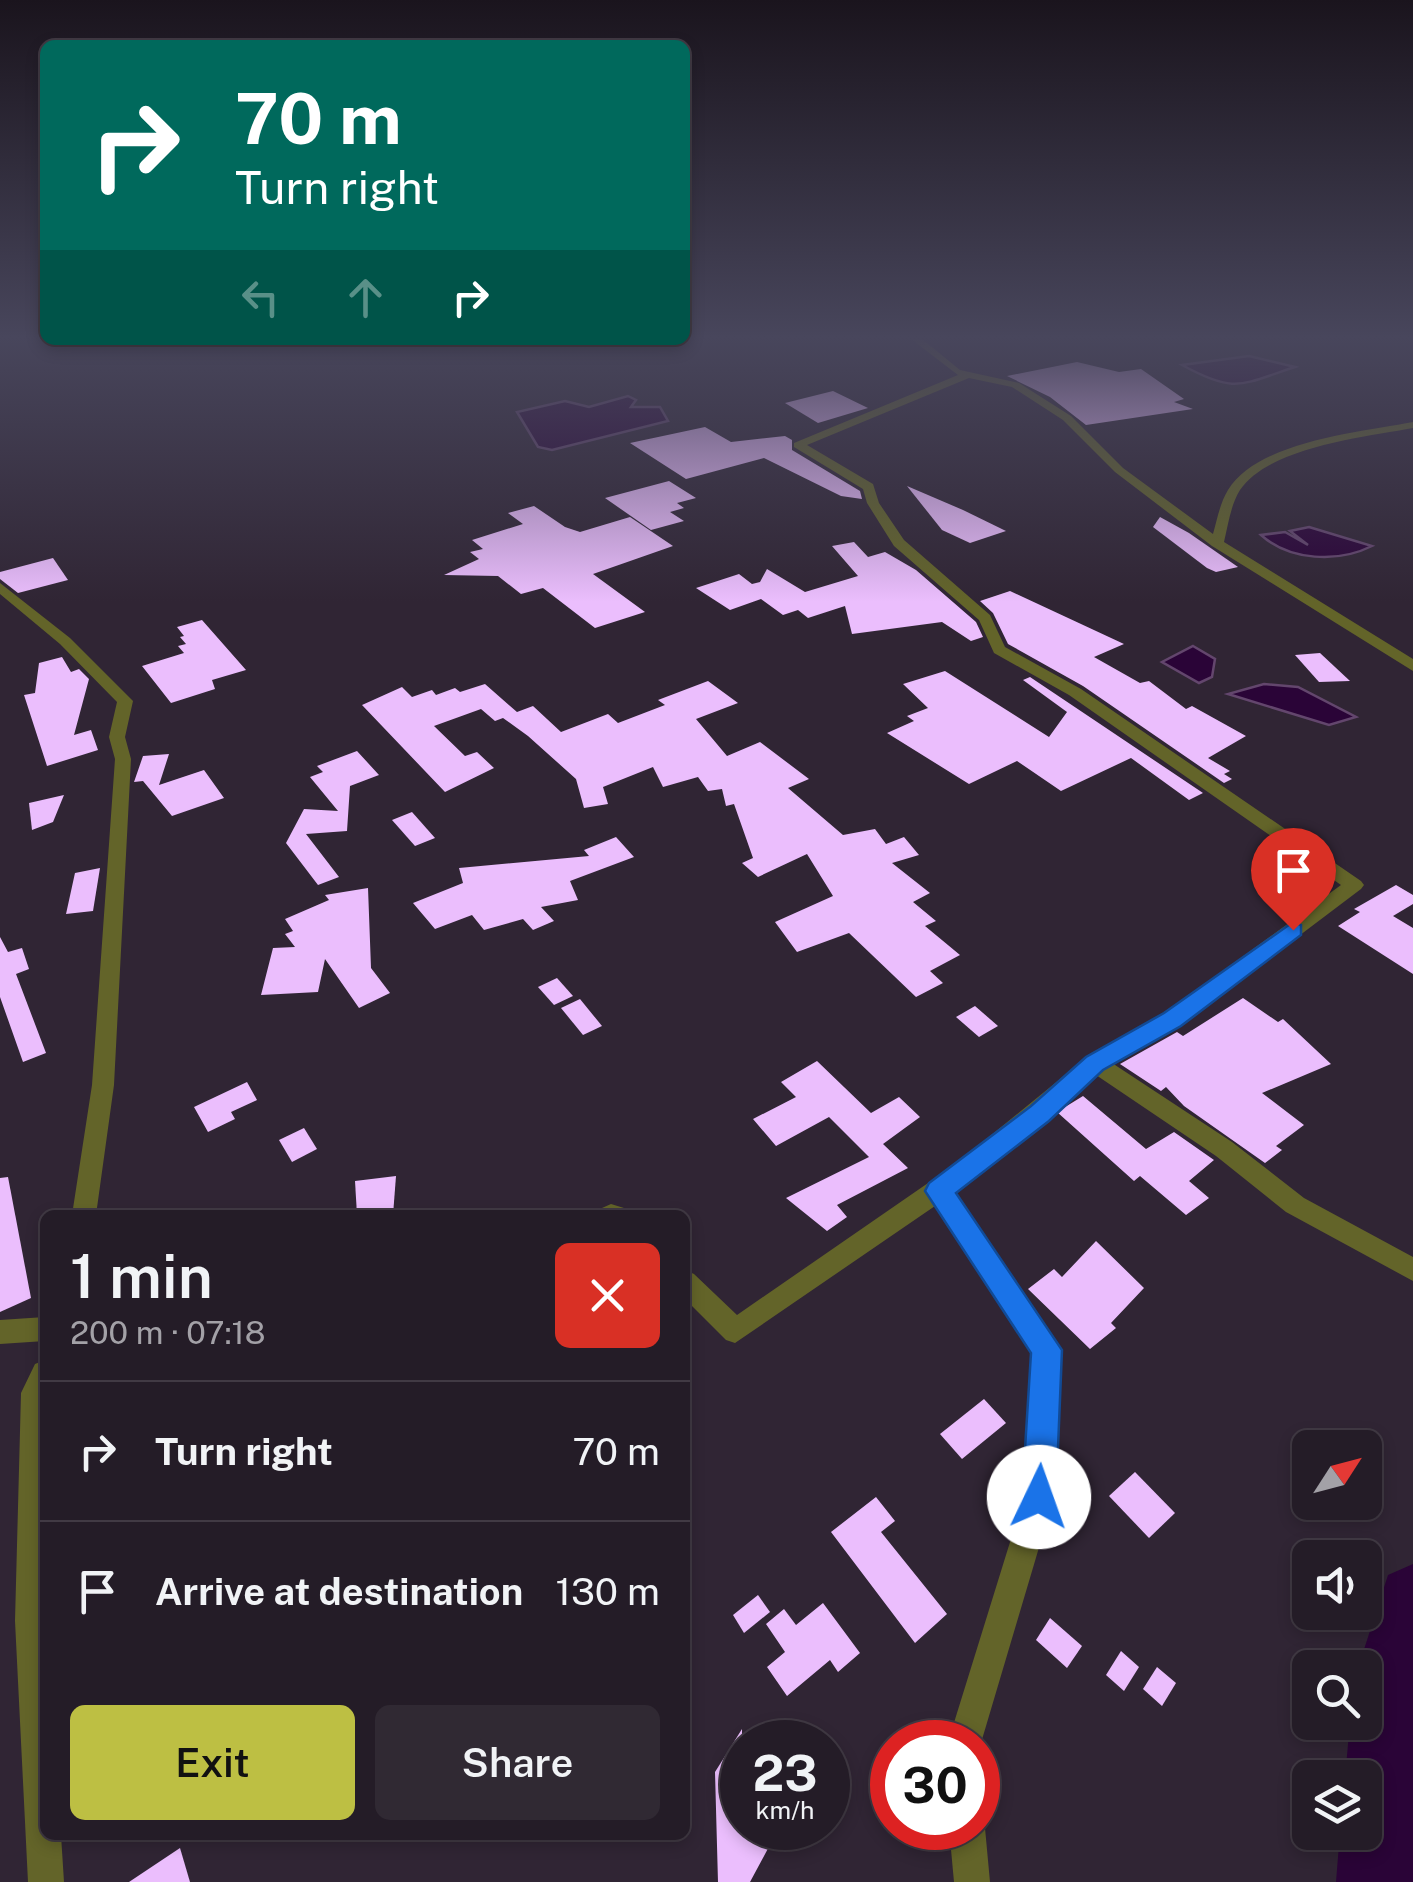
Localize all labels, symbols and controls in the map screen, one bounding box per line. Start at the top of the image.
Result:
text: 70 m [235,77,402,160]
icon: right [70,80,200,210]
text: Turn right [235,161,439,214]
icon: left [233,270,288,325]
icon: ahead [338,270,393,325]
icon: right [443,270,498,325]
pin [1251,828,1336,931]
icon: arrive [1266,843,1321,898]
text: 1 min [70,1241,213,1312]
button: close [555,1243,660,1348]
text: 200 m · 07:18 [70,1314,265,1351]
icon: right [70,1424,125,1479]
text: Turn right [155,1429,333,1474]
text: 70 m [573,1429,660,1474]
north arrow [1292,1430,1382,1520]
map controls [1292,1430,1382,1850]
position arrow [987,1445,1091,1549]
button: sound [1292,1540,1382,1630]
icon: arrive [70,1564,125,1619]
text: Arrive at destination [155,1569,523,1614]
text: 130 m [555,1569,660,1614]
button: search [1292,1650,1382,1740]
button: Exit [70,1705,355,1820]
button: Share [375,1705,660,1820]
speed limit sign: 30 [870,1720,1000,1850]
text: 23 [752,1743,818,1802]
button: layers [1292,1760,1382,1850]
text: km/h [756,1795,814,1825]

